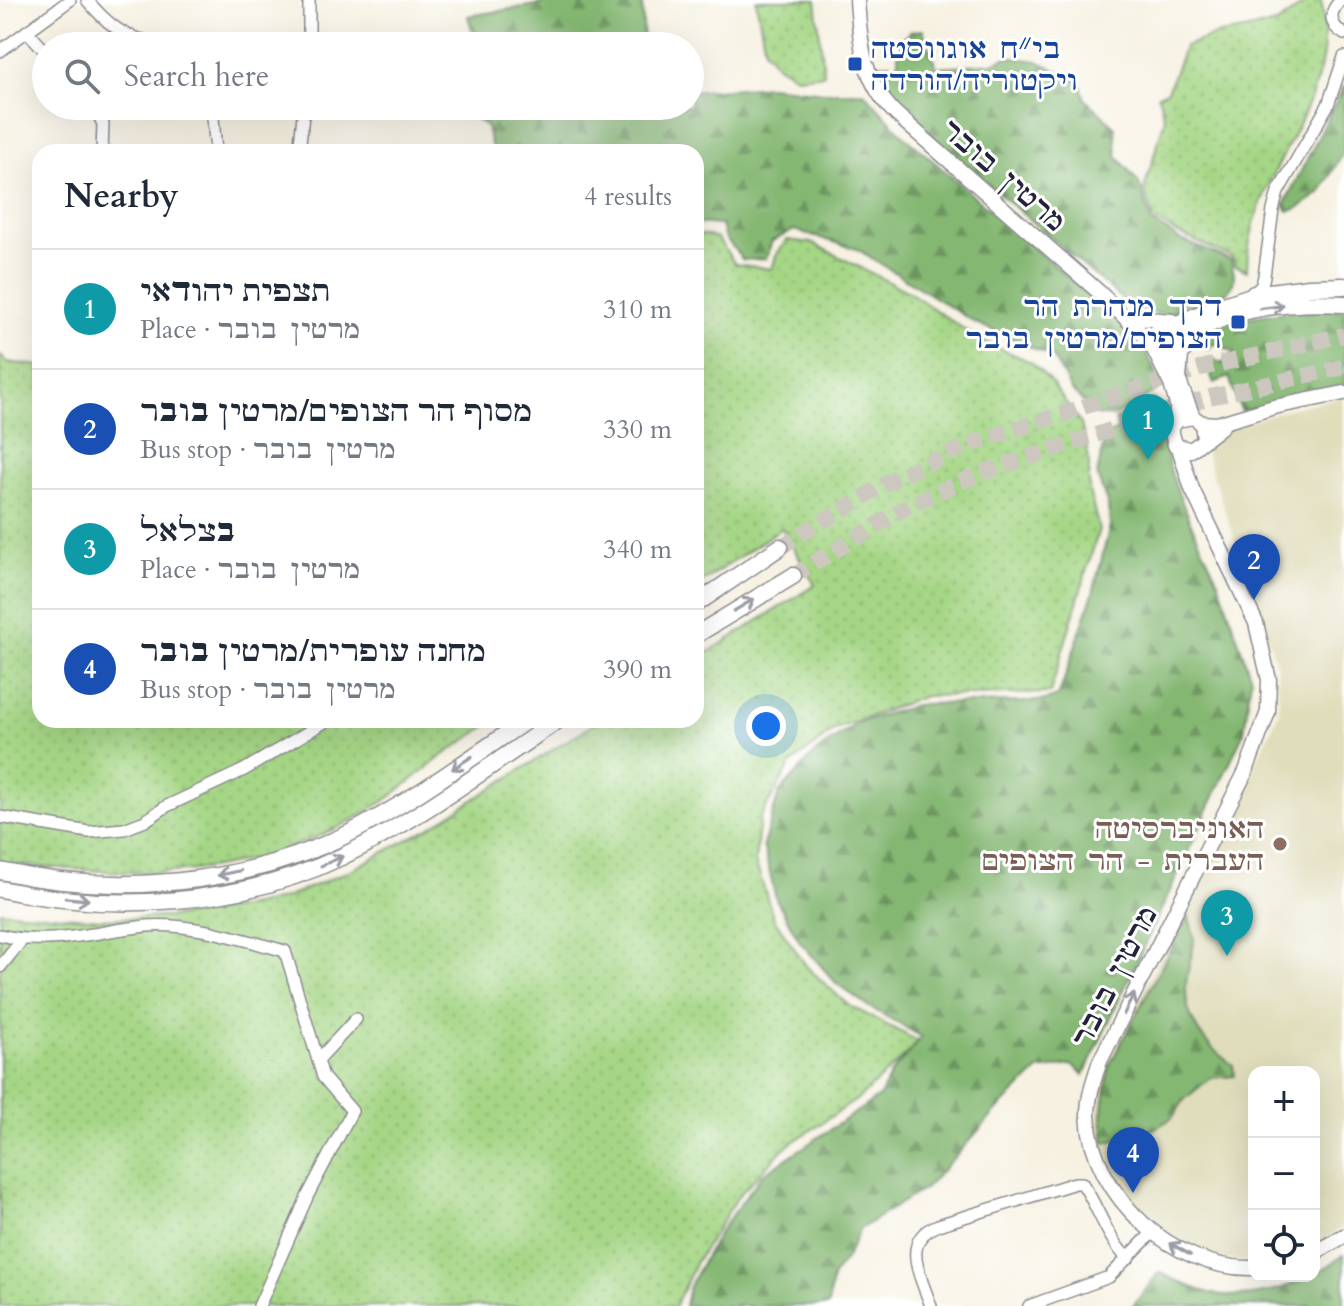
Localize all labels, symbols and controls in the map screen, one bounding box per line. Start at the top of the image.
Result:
place label: בי״ח אוגווסטה ויקטוריה/הורדה [871,30,1078,100]
search box [32,32,704,120]
icon: search [60,54,104,98]
marker: בי״ח אוגווסטה ויקטוריה/הורדה [846,55,864,73]
text: Search here [124,56,269,97]
street label: מרטין בובר [933,111,1074,241]
text: Nearby [64,173,179,219]
text: 4 results [584,179,672,214]
text: תצפית יהודאי [140,271,330,312]
place label: דרך מנהרת הר הצופים/מרטין בובר [965,288,1222,358]
text: 1 [83,292,97,327]
text: 310 m [603,292,672,327]
one-way arrow [1259,299,1284,314]
text: Place · מרטין בובר [140,312,361,347]
marker: דרך מנהרת הר הצופים/מרטין בובר [1229,313,1247,331]
text: מסוף הר הצופים/מרטין בובר [140,391,533,432]
pin: 1 [1122,394,1174,460]
text: 2 [83,412,97,447]
text: 330 m [603,412,672,447]
text: Bus stop · מרטין בובר [140,432,396,467]
text: בצלאל [140,511,236,552]
text: 3 [83,532,97,567]
text: 340 m [603,532,672,567]
pin: 2 [1228,534,1280,600]
text: Place · מרטין בובר [140,552,361,587]
one-way arrow [732,597,755,613]
text: מחנה עופרית/מרטין בובר [140,631,486,672]
text: 4 [83,652,97,687]
text: 390 m [603,652,672,687]
text: Bus stop · מרטין בובר [140,672,396,707]
your location [746,706,786,746]
one-way arrow [451,755,473,771]
place label: האוניברסיטה העברית - הר הצופים [981,810,1264,880]
marker: האוניברסיטה העברית - הר הצופים [1271,835,1289,853]
one-way arrow [320,853,344,868]
one-way arrow [217,867,242,882]
pin: 3 [1201,890,1253,956]
one-way arrow [63,892,90,907]
street label: מרטין בובר [1063,899,1167,1054]
one-way arrow [1121,993,1137,1017]
map controls [1248,1066,1320,1282]
button: + [1248,1066,1320,1138]
pin: 4 [1107,1127,1159,1193]
button: − [1248,1138,1320,1210]
button: locate [1248,1210,1320,1282]
one-way arrow [1169,1241,1192,1257]

